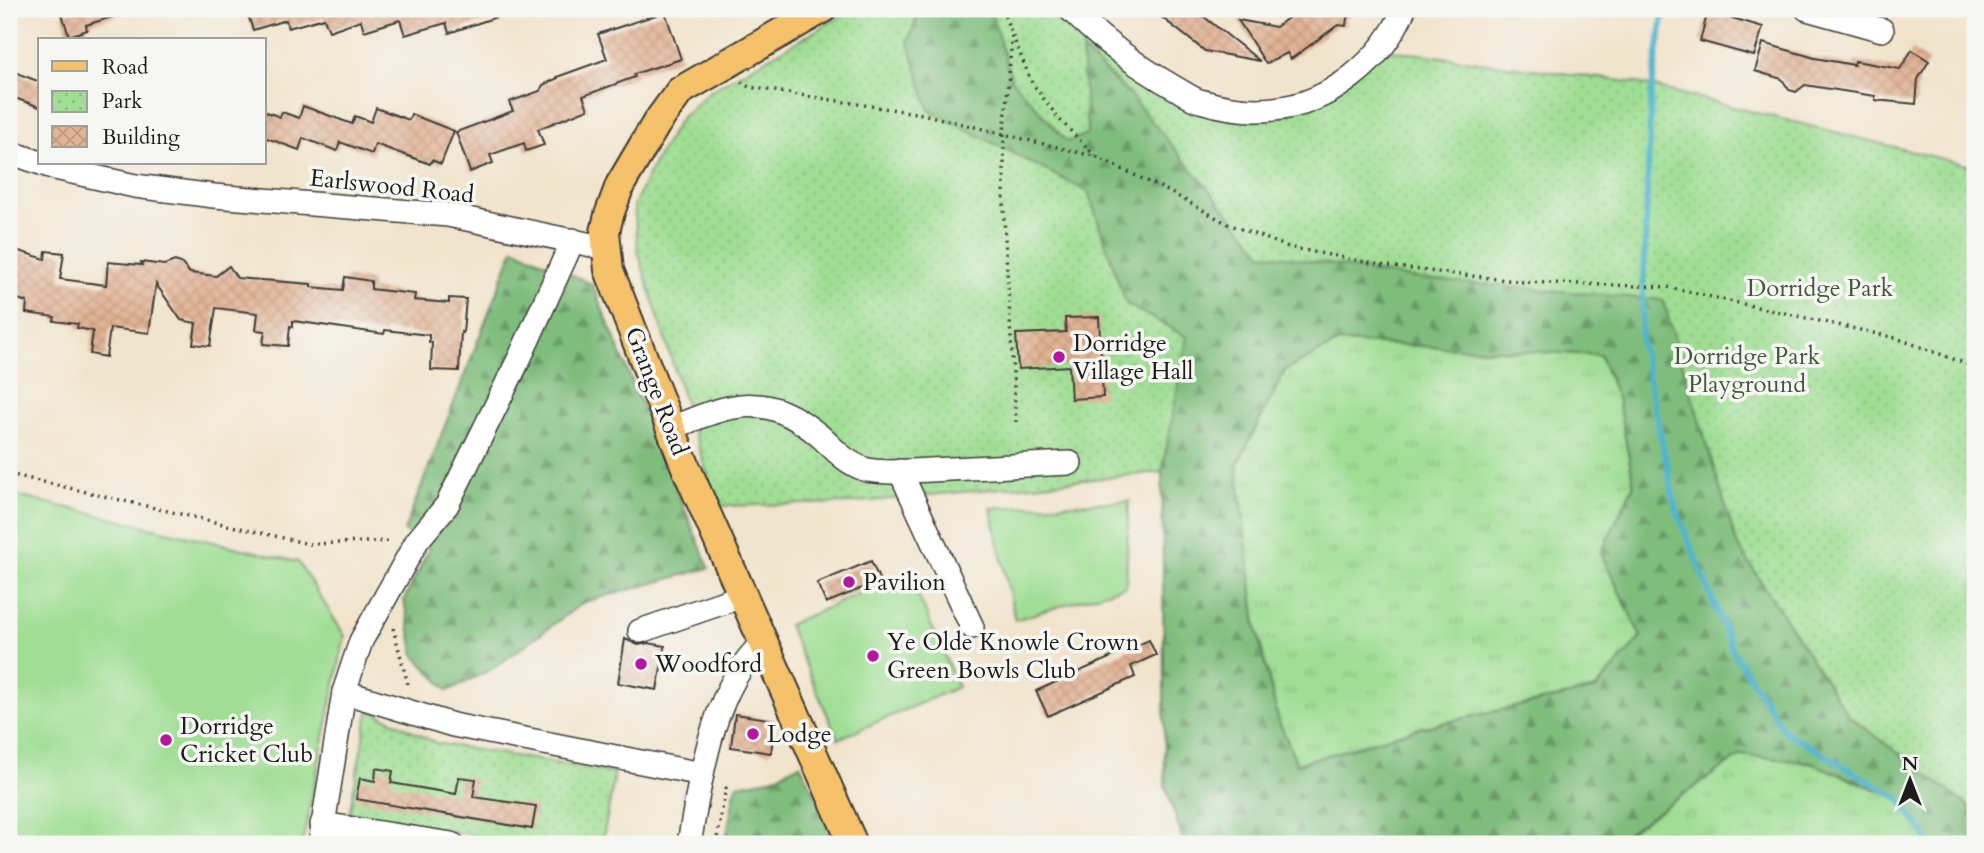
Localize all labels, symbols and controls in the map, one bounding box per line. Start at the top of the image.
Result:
legend [38,38,266,164]
text: Road [102,53,148,82]
text: Park [102,87,143,116]
text: Building [102,123,180,152]
street label: Earlswood Road [308,161,476,212]
park label: Dorridge Park [1747,272,1893,305]
street label: Grange Road [617,322,696,460]
place label: Dorridge Village Hall [1073,327,1193,388]
park label: Dorridge Park Playground [1674,340,1820,401]
marker: Dorridge Village Hall [1051,349,1067,365]
place label: Pavilion [863,566,946,599]
marker: Pavilion [841,574,857,590]
place label: Ye Olde Knowle Crown Green Bowls Club [887,626,1140,687]
place label: Woodford [654,648,762,681]
marker: Ye Olde Knowle Crown Green Bowls Club [865,648,881,664]
marker: Woodford [633,656,649,672]
place label: Dorridge Cricket Club [180,710,313,771]
place label: Lodge [767,718,832,751]
marker: Lodge [745,726,761,742]
marker: Dorridge Cricket Club [158,732,174,748]
north arrow [1876,744,1946,814]
text: N [1902,751,1919,777]

